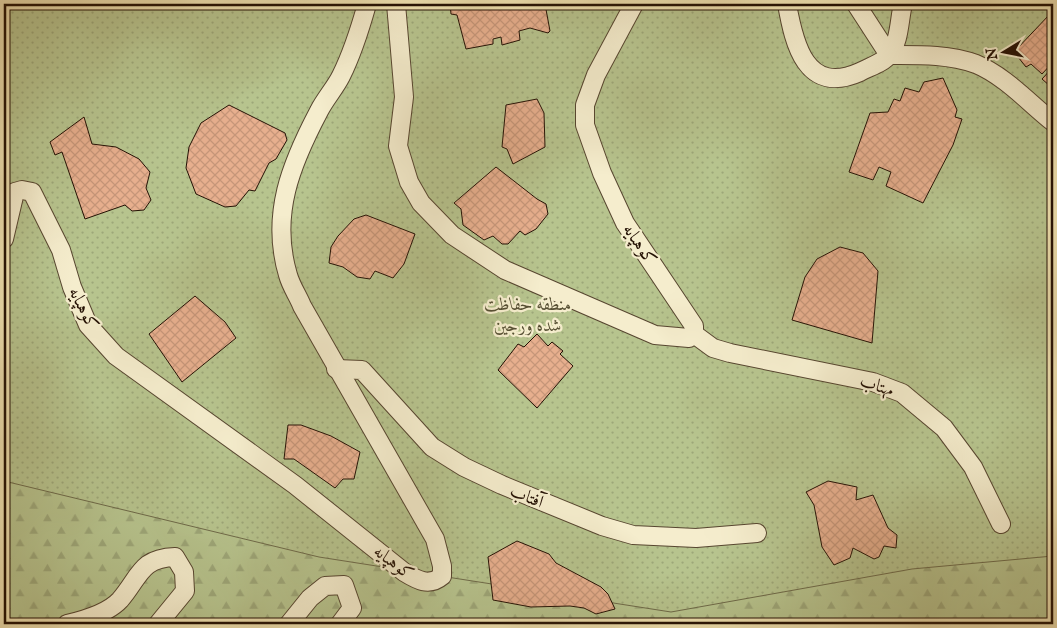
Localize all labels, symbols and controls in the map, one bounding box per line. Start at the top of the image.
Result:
north arrow [980,28,1030,78]
text: N [982,47,1002,63]
street label: کوهپایه [617,220,661,270]
street label: کوهپایه [62,283,103,334]
park label: منطقه حفاظت شده ورجین [484,294,572,338]
street label: مهتاب [856,370,897,403]
street label: آفتاب [506,480,549,515]
street label: کوهپایه [368,540,418,586]

